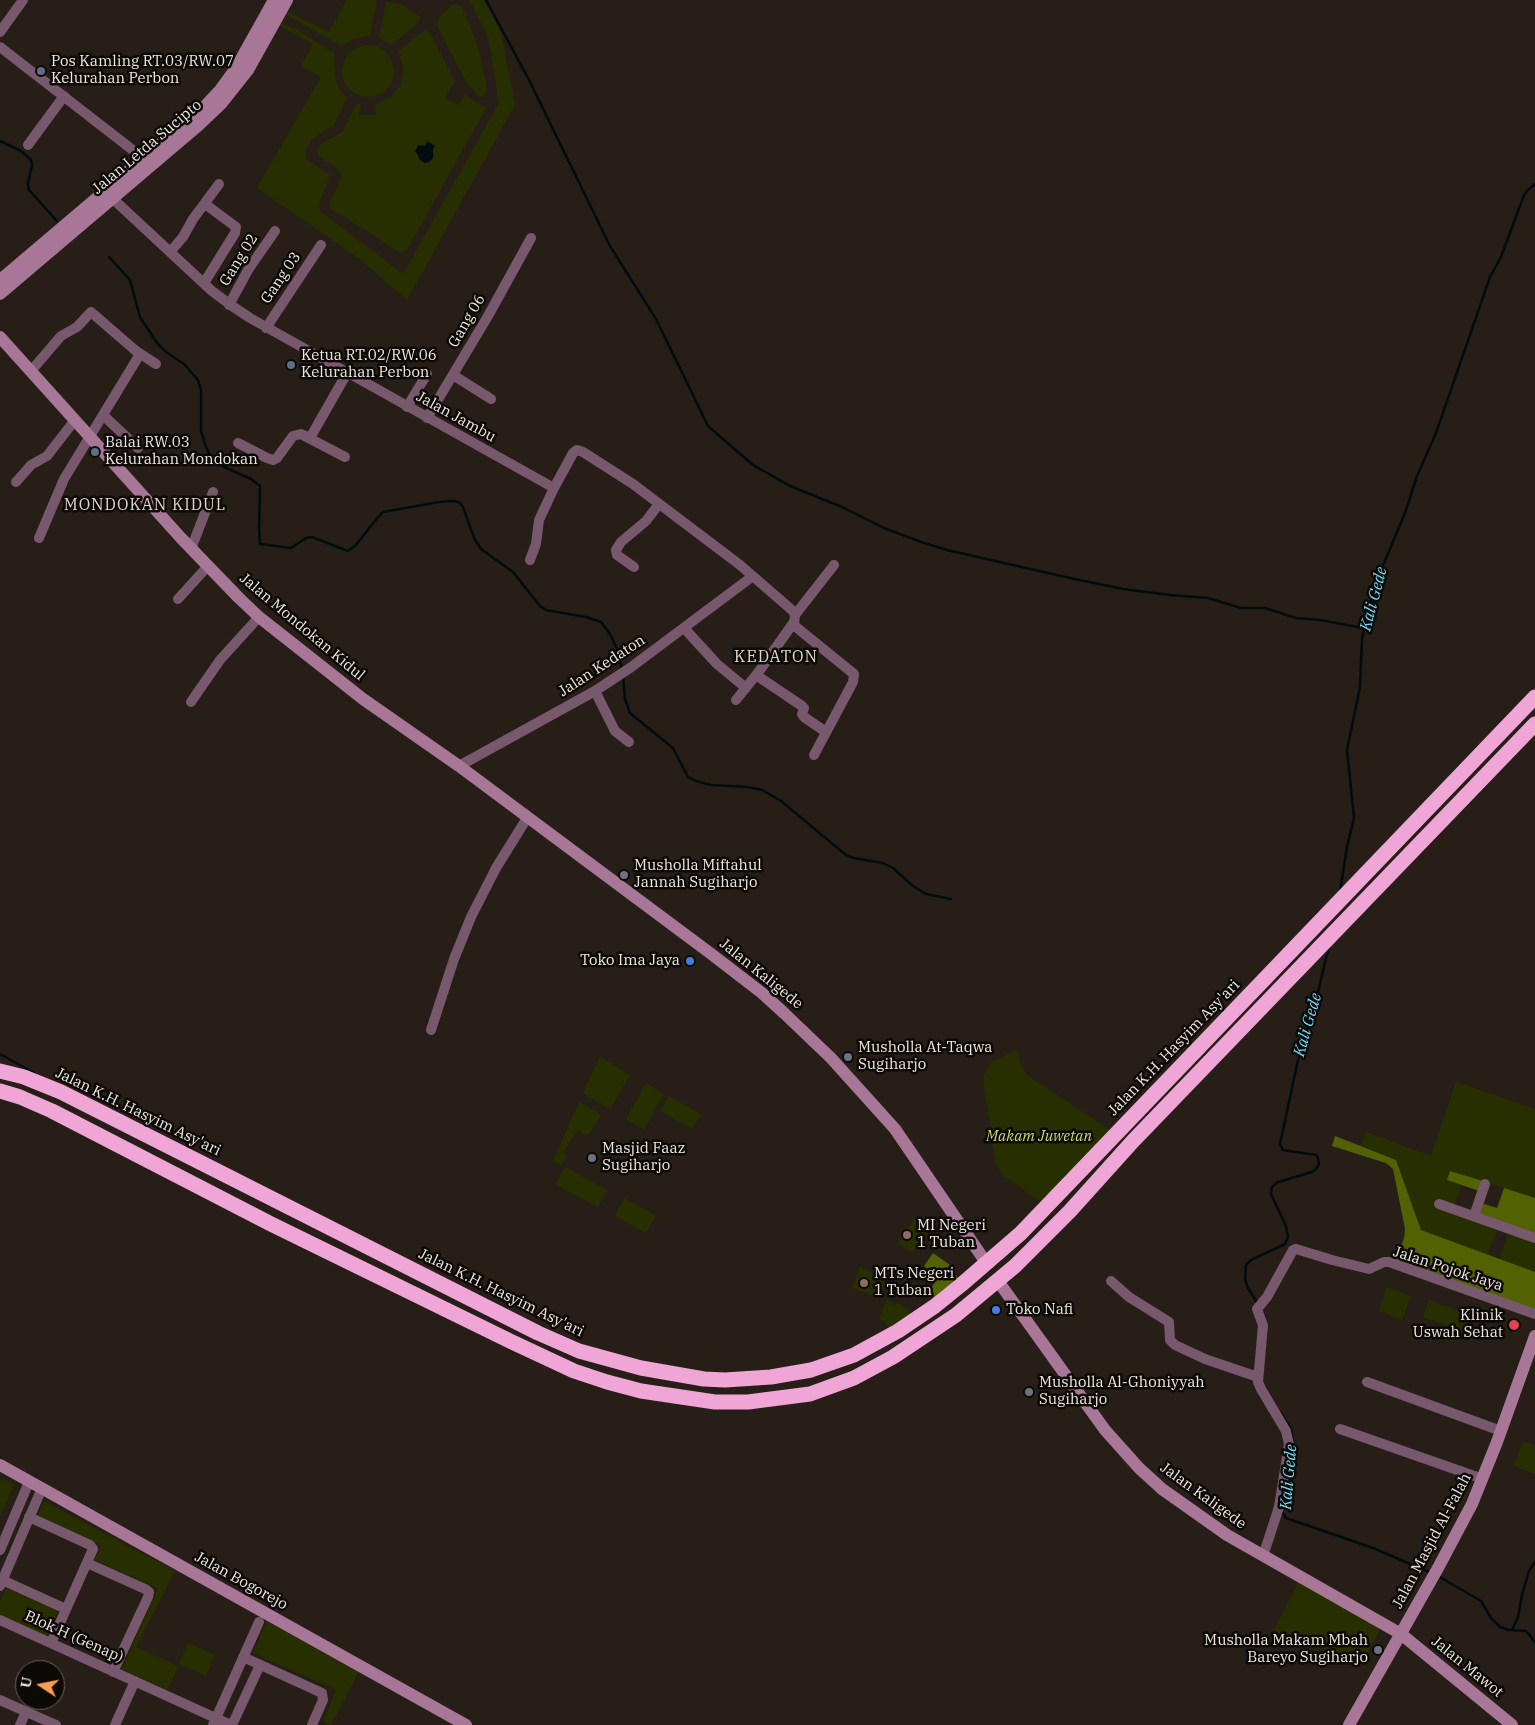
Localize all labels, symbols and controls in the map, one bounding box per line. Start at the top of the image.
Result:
place label: Pos Kamling RT.03/RW.07 Kelurahan Perbon [51,53,234,88]
marker: Pos Kamling RT.03/RW.07 Kelurahan Perbon [35,65,47,77]
street label: Jalan Letda Sucipto [89,96,205,198]
street label: Gang 02 [216,230,262,290]
street label: Gang 03 [257,249,305,307]
street label: Gang 06 [445,291,489,351]
place label: Ketua RT.02/RW.06 Kelurahan Perbon [301,347,437,382]
marker: Ketua RT.02/RW.06 Kelurahan Perbon [285,359,297,371]
street label: Jalan Jambu [413,388,499,446]
place label: Balai RW.03 Kelurahan Mondokan [105,434,258,469]
marker: Balai RW.03 Kelurahan Mondokan [89,446,101,458]
district label: MONDOKAN KIDUL [62,495,228,515]
water label: Kali Gede [1356,565,1392,633]
street label: Jalan Mondokan Kidul [236,569,368,685]
street label: Jalan Kedaton [555,631,649,701]
district label: KEDATON [733,647,819,667]
place label: Musholla Miftahul Jannah Sugiharjo [634,857,762,892]
marker: Musholla Miftahul Jannah Sugiharjo [618,869,630,881]
street label: Jalan Kaligede [716,935,806,1013]
place label: Toko Ima Jaya [580,952,680,970]
marker: Toko Ima Jaya [684,955,696,967]
street label: Jalan K.H. Hasyim Asy'ari [1104,976,1244,1120]
water label: Kali Gede [1290,991,1326,1059]
place label: Musholla At-Taqwa Sugiharjo [858,1039,992,1074]
marker: Musholla At-Taqwa Sugiharjo [842,1051,854,1063]
street label: Jalan K.H. Hasyim Asy'ari [52,1064,224,1160]
park label: Makam Juwetan [986,1128,1092,1146]
place label: Masjid Faaz Sugiharjo [602,1140,685,1175]
marker: Masjid Faaz Sugiharjo [586,1152,598,1164]
place label: MI Negeri 1 Tuban [917,1217,986,1252]
marker: MI Negeri 1 Tuban [901,1229,913,1241]
street label: Jalan Pojok Jaya [1391,1243,1505,1295]
street label: Jalan K.H. Hasyim Asy'ari [415,1245,587,1341]
place label: MTs Negeri 1 Tuban [874,1265,954,1300]
marker: MTs Negeri 1 Tuban [858,1277,870,1289]
place label: Toko Nafi [1006,1301,1073,1319]
marker: Toko Nafi [990,1304,1002,1316]
place label: Klinik Uswah Sehat [1413,1307,1503,1342]
marker: Klinik Uswah Sehat [1507,1318,1521,1332]
place label: Musholla Al-Ghoniyyah Sugiharjo [1039,1374,1205,1409]
marker: Musholla Al-Ghoniyyah Sugiharjo [1023,1386,1035,1398]
water label: Kali Gede [1277,1444,1301,1510]
street label: Jalan Kaligede [1156,1459,1250,1533]
street label: Jalan Masjid Al-Falah [1389,1470,1475,1612]
street label: Jalan Bogorejo [191,1548,291,1614]
street label: Blok H (Genap) [22,1607,126,1667]
place label: Musholla Makam Mbah Bareyo Sugiharjo [1204,1632,1368,1667]
street label: Jalan Mawot [1427,1633,1507,1701]
marker: Musholla Makam Mbah Bareyo Sugiharjo [1372,1644,1384,1656]
north arrow [15,1660,65,1710]
text: U [16,1675,36,1689]

